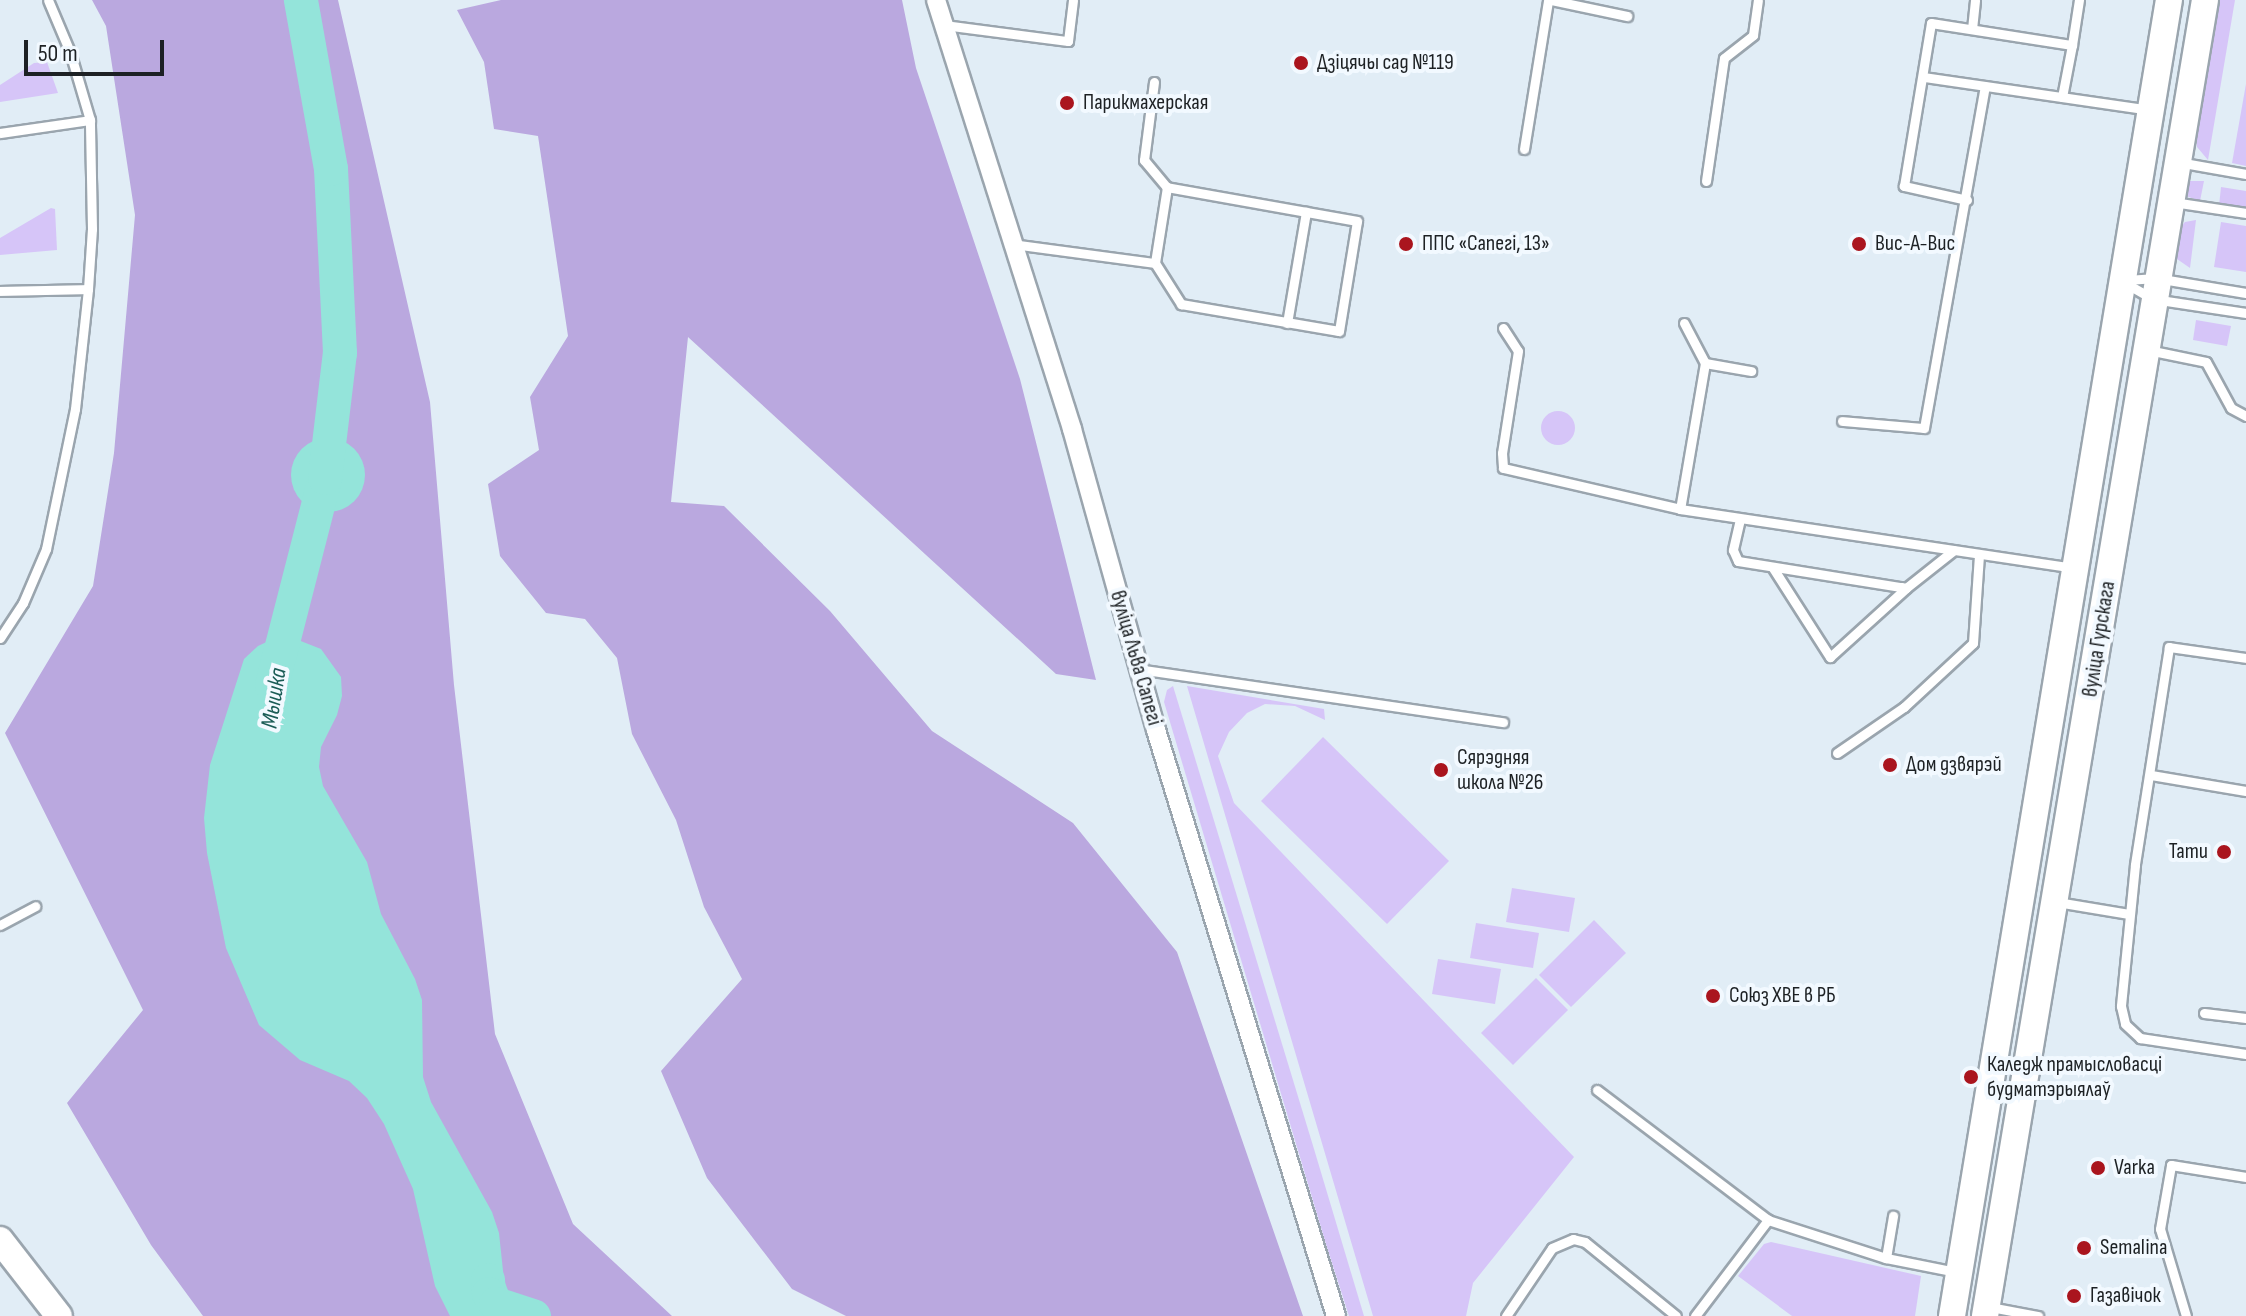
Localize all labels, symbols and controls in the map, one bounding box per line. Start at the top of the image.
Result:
scale bar [28,24,168,74]
text: 50 m [38,39,78,68]
place label: Дзіцячы сад №119 [1317,50,1454,76]
marker: Дзіцячы сад №119 [1292,54,1310,72]
place label: Парикмахерская [1083,90,1208,116]
marker: Парикмахерская [1058,94,1076,112]
place label: ППС «Сапегі, 13» [1422,231,1550,257]
place label: Вис-А-Вис [1875,231,1955,257]
marker: ППС «Сапегі, 13» [1397,235,1415,253]
marker: Вис-А-Вис [1850,235,1868,253]
street label: вуліца Гурскага [2077,579,2121,699]
street label: вуліца Льва Сапегі [1104,588,1168,728]
water label: Мышка [255,666,293,730]
place label: Сярэдняя школа №26 [1457,744,1543,796]
place label: Дом дзвярэй [1906,752,2002,778]
marker: Дом дзвярэй [1881,756,1899,774]
marker: Сярэдняя школа №26 [1432,761,1450,779]
place label: Тати [2169,839,2208,865]
marker: Тати [2215,843,2233,861]
place label: Союз ХВЕ в РБ [1729,983,1836,1009]
marker: Союз ХВЕ в РБ [1704,987,1722,1005]
place label: Каледж прамысловасці будматэрыялаў [1987,1051,2162,1102]
marker: Каледж прамысловасці будматэрыялаў [1962,1068,1980,1086]
place label: Varka [2114,1155,2155,1181]
marker: Varka [2089,1159,2107,1177]
place label: Semalina [2100,1235,2167,1261]
marker: Semalina [2075,1239,2093,1257]
place label: Газавічок [2090,1283,2161,1309]
marker: Газавічок [2065,1287,2083,1305]

